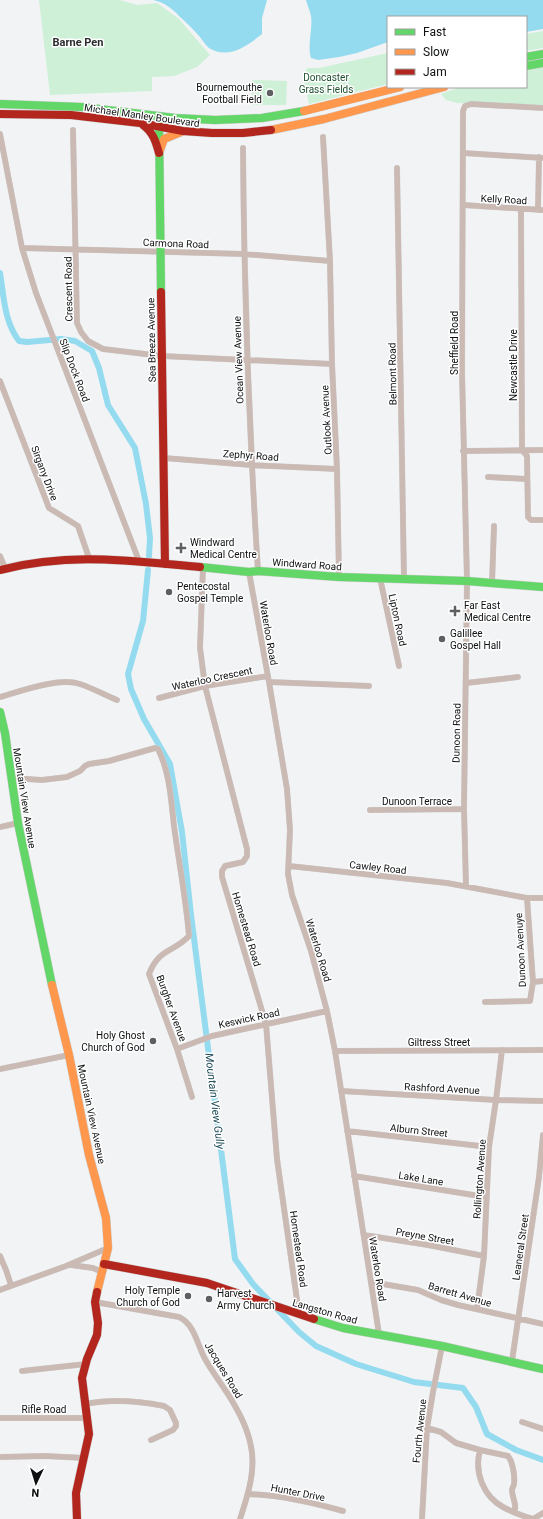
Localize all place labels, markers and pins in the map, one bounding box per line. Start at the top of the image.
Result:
place label: Bournemouthe Football Field [196,82,262,105]
marker: Bournemouthe Football Field [265,88,275,98]
place label: Windward Medical Centre [190,537,257,560]
marker: Windward Medical Centre [175,542,187,554]
place label: Pentecostal Gospel Temple [177,581,243,604]
marker: Pentecostal Gospel Temple [164,587,174,597]
place label: Far East Medical Centre [464,600,531,623]
marker: Far East Medical Centre [449,605,461,617]
place label: Galillee Gospel Hall [450,628,501,651]
marker: Galillee Gospel Hall [437,634,447,644]
place label: Holy Ghost Church of God [81,1030,145,1053]
marker: Holy Ghost Church of God [148,1036,158,1046]
place label: Holy Temple Church of God [116,1285,180,1308]
place label: Harvest Army Church [217,1288,274,1311]
marker: Holy Temple Church of God [183,1291,193,1301]
marker: Harvest Army Church [204,1294,214,1304]

